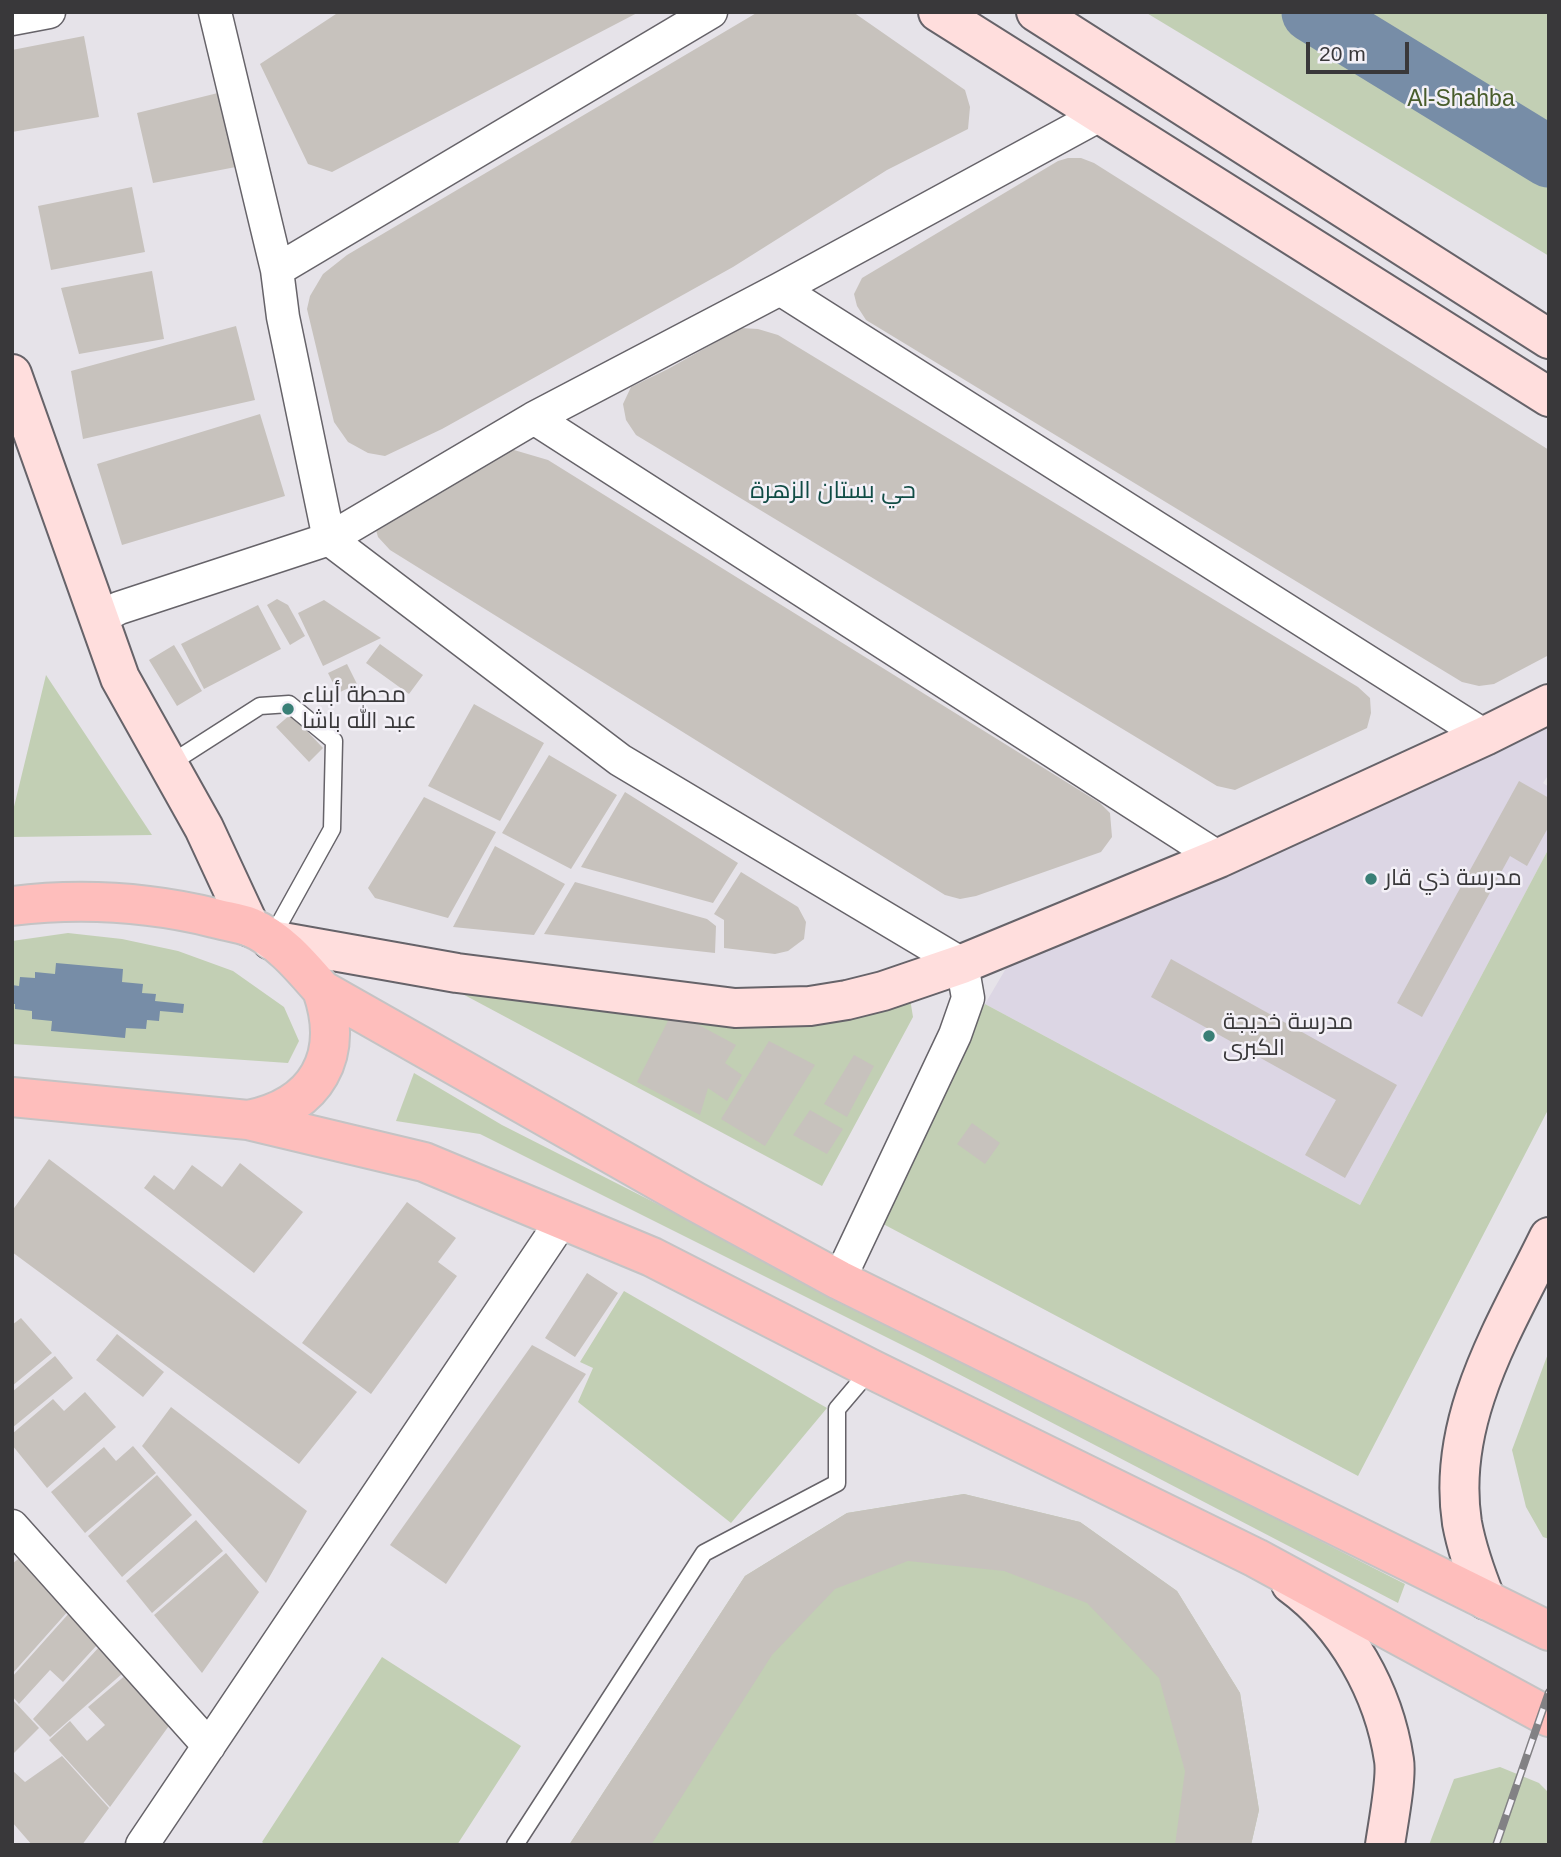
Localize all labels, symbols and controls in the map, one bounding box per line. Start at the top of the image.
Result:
scale bar [1309,28,1412,72]
text: 20 m [1319,42,1366,65]
park label: Al-Shahba [1407,86,1515,114]
district label: حي بستان الزهرة [750,477,916,505]
place label: محطة أبناء عبد الله باشا [302,682,417,736]
marker: محطة أبناء عبد الله باشا [280,701,296,717]
place label: مدرسة ذي قار [1385,865,1522,893]
marker: مدرسة ذي قار [1363,871,1379,887]
place label: مدرسة خديجة الكبرى [1223,1009,1353,1063]
marker: مدرسة خديجة الكبرى [1201,1028,1217,1044]

